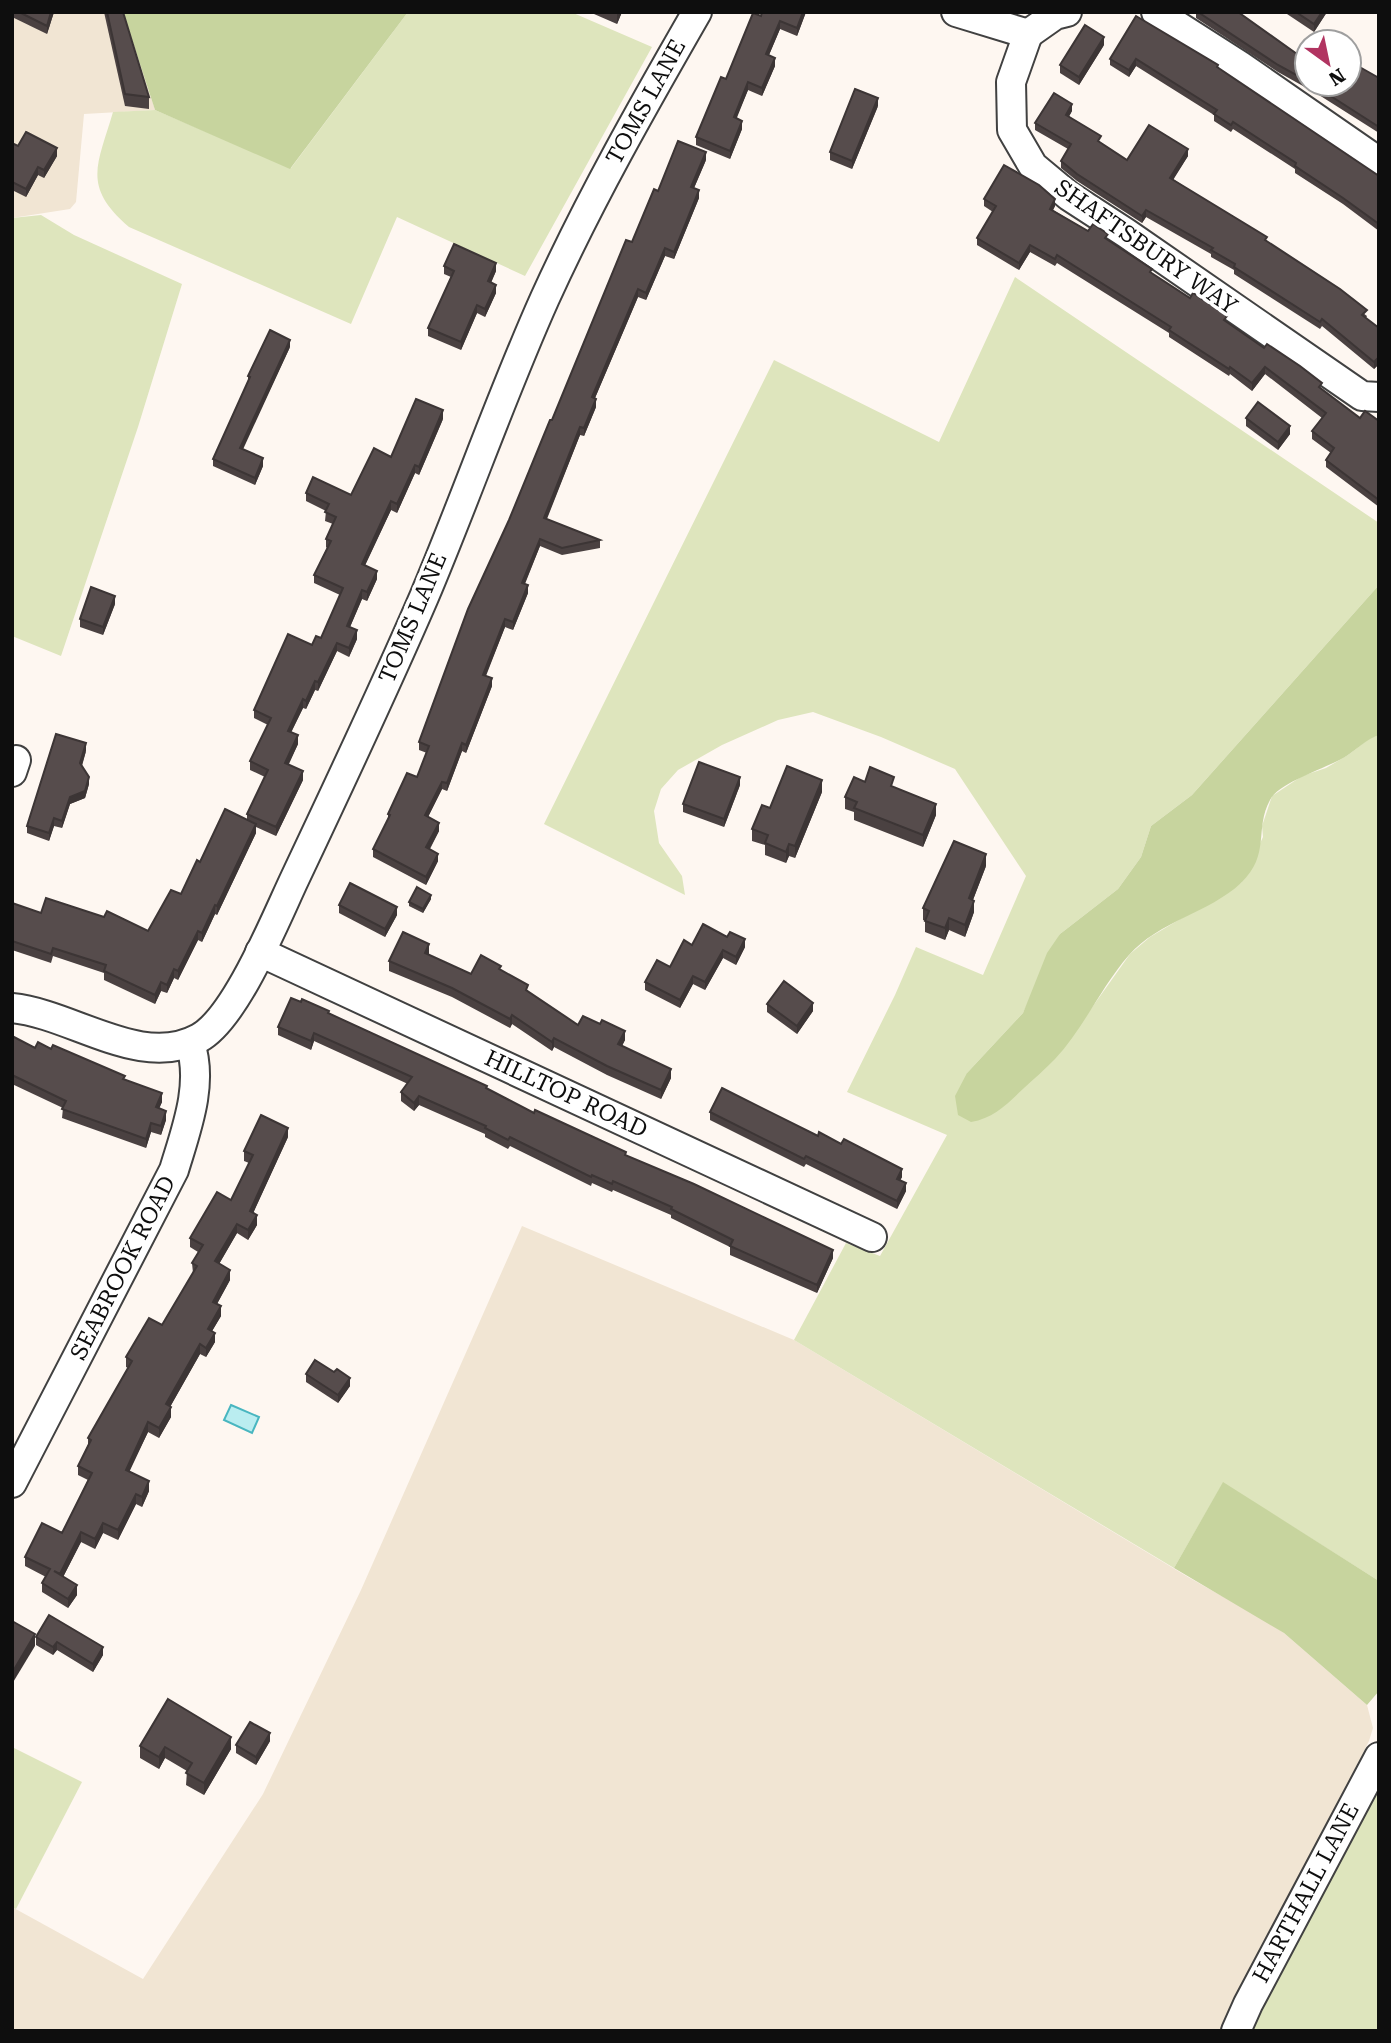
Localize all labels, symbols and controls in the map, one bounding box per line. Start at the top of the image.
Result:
north arrow [1293,28,1363,98]
street label: TOMS LANE [601,35,691,169]
text: N [1324,63,1349,91]
street label: SHAFTSBURY WAY [1050,174,1243,320]
street label: TOMS LANE [373,549,453,687]
street label: HILLTOP ROAD [480,1044,652,1144]
street label: SEABROOK ROAD [65,1171,181,1365]
street label: HARTHALL LANE [1247,1799,1365,1987]

